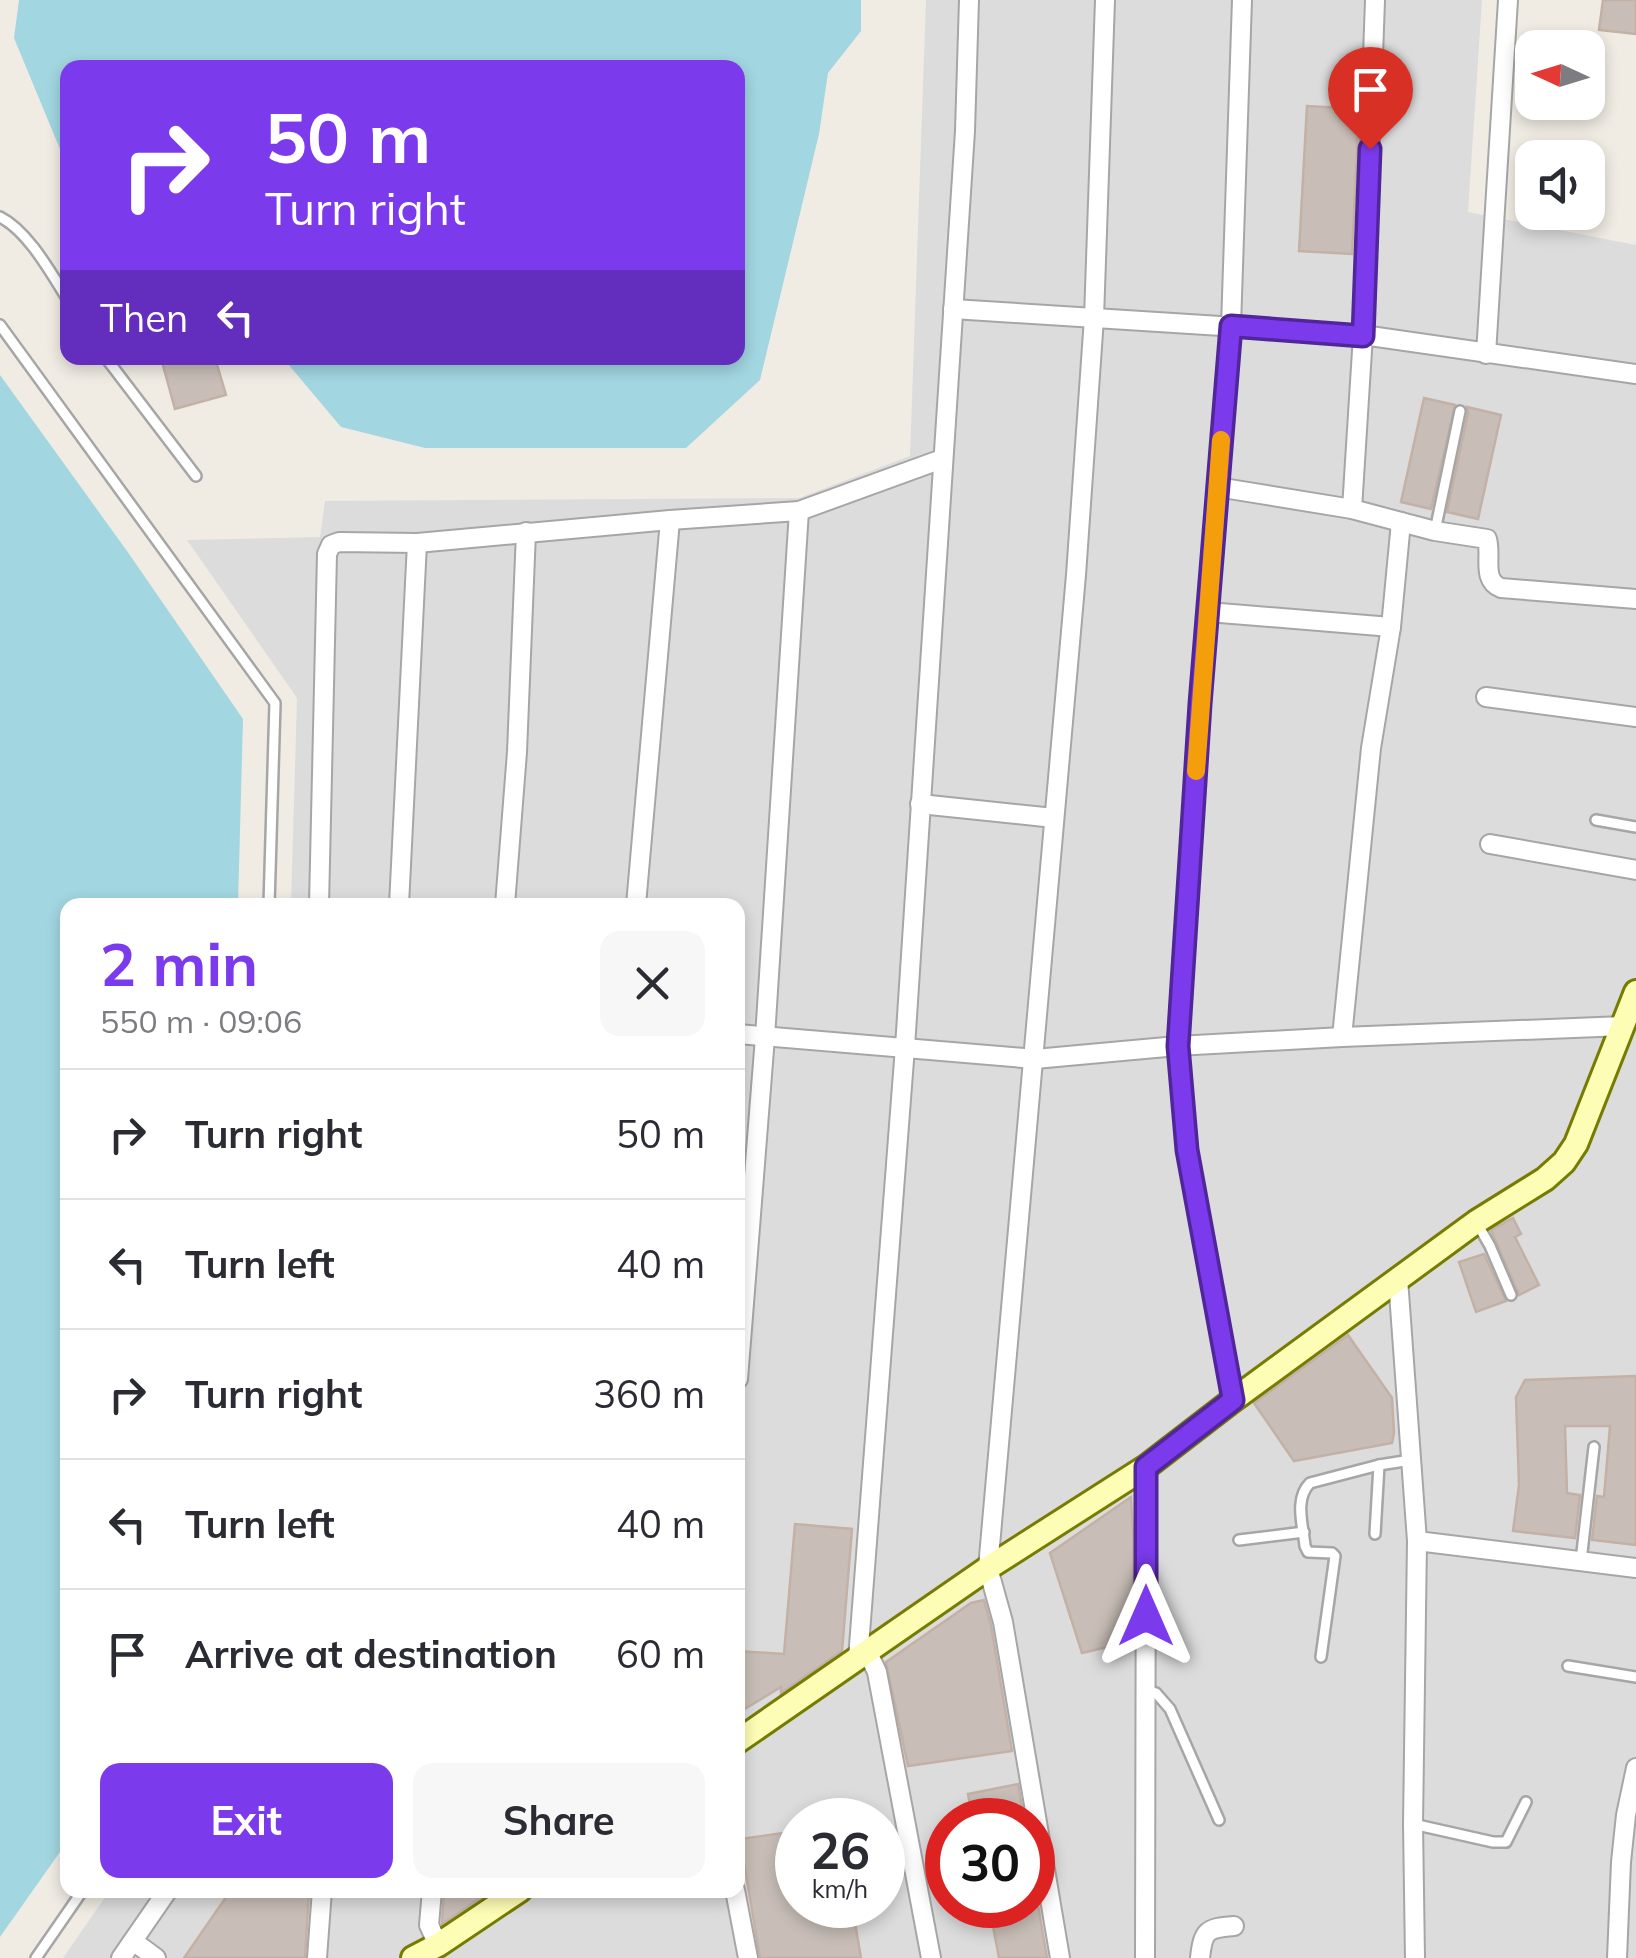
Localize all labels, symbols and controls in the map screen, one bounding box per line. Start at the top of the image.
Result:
north arrow [1515,30,1605,120]
map controls [1515,30,1605,230]
pin [1328,47,1413,150]
icon: arrive [1343,62,1398,117]
text: 50 m [265,93,431,181]
icon: right [100,100,230,230]
button: sound [1515,140,1605,230]
text: Turn right [265,180,466,236]
icon: left [208,290,263,345]
text: Then [100,294,188,342]
text: 2 min [100,926,258,1001]
button: close [600,931,705,1036]
text: 550 m · 09:06 [100,1001,302,1041]
icon: right [100,1107,155,1162]
text: Turn right [185,1110,362,1158]
text: 50 m [616,1110,705,1158]
icon: left [100,1237,155,1292]
text: Turn left [185,1240,335,1288]
text: 40 m [616,1240,705,1288]
icon: right [100,1367,155,1422]
text: Turn right [185,1370,362,1418]
text: 360 m [593,1370,705,1418]
icon: left [100,1497,155,1552]
text: Turn left [185,1500,335,1548]
text: 40 m [616,1500,705,1548]
position arrow [1094,1564,1198,1668]
icon: arrive [100,1627,155,1682]
text: Arrive at destination [185,1630,557,1678]
text: 60 m [616,1630,705,1678]
button: Exit [100,1763,393,1878]
button: Share [413,1763,705,1878]
speed limit sign: 30 [925,1798,1055,1928]
text: 26 [810,1819,870,1882]
text: km/h [812,1873,868,1904]

